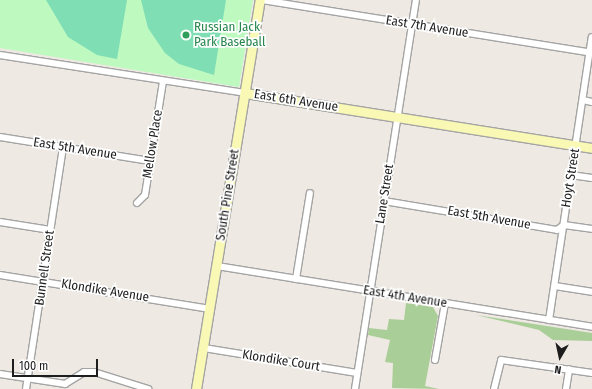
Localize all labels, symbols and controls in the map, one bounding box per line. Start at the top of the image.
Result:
street label: East 7th Avenue [385,13,469,41]
place label: Russian Jack Park Baseball [194,20,265,51]
marker: Russian Jack Park Baseball [181,30,191,40]
street label: East 6th Avenue [253,87,339,115]
street label: Mellow Place [140,109,166,179]
street label: East 5th Avenue [32,135,118,163]
street label: Hoyt Street [559,147,583,209]
street label: South Pine Street [213,148,243,242]
street label: Lane Street [373,163,397,225]
street label: East 5th Avenue [446,203,532,233]
street label: Bunnell Street [32,229,58,307]
street label: Klondike Avenue [60,276,150,306]
street label: East 4th Avenue [362,283,448,311]
north arrow [540,337,580,377]
street label: Klondike Court [241,347,321,375]
scale bar [14,351,100,377]
text: 100 m [19,359,48,373]
text: N [554,362,562,376]

